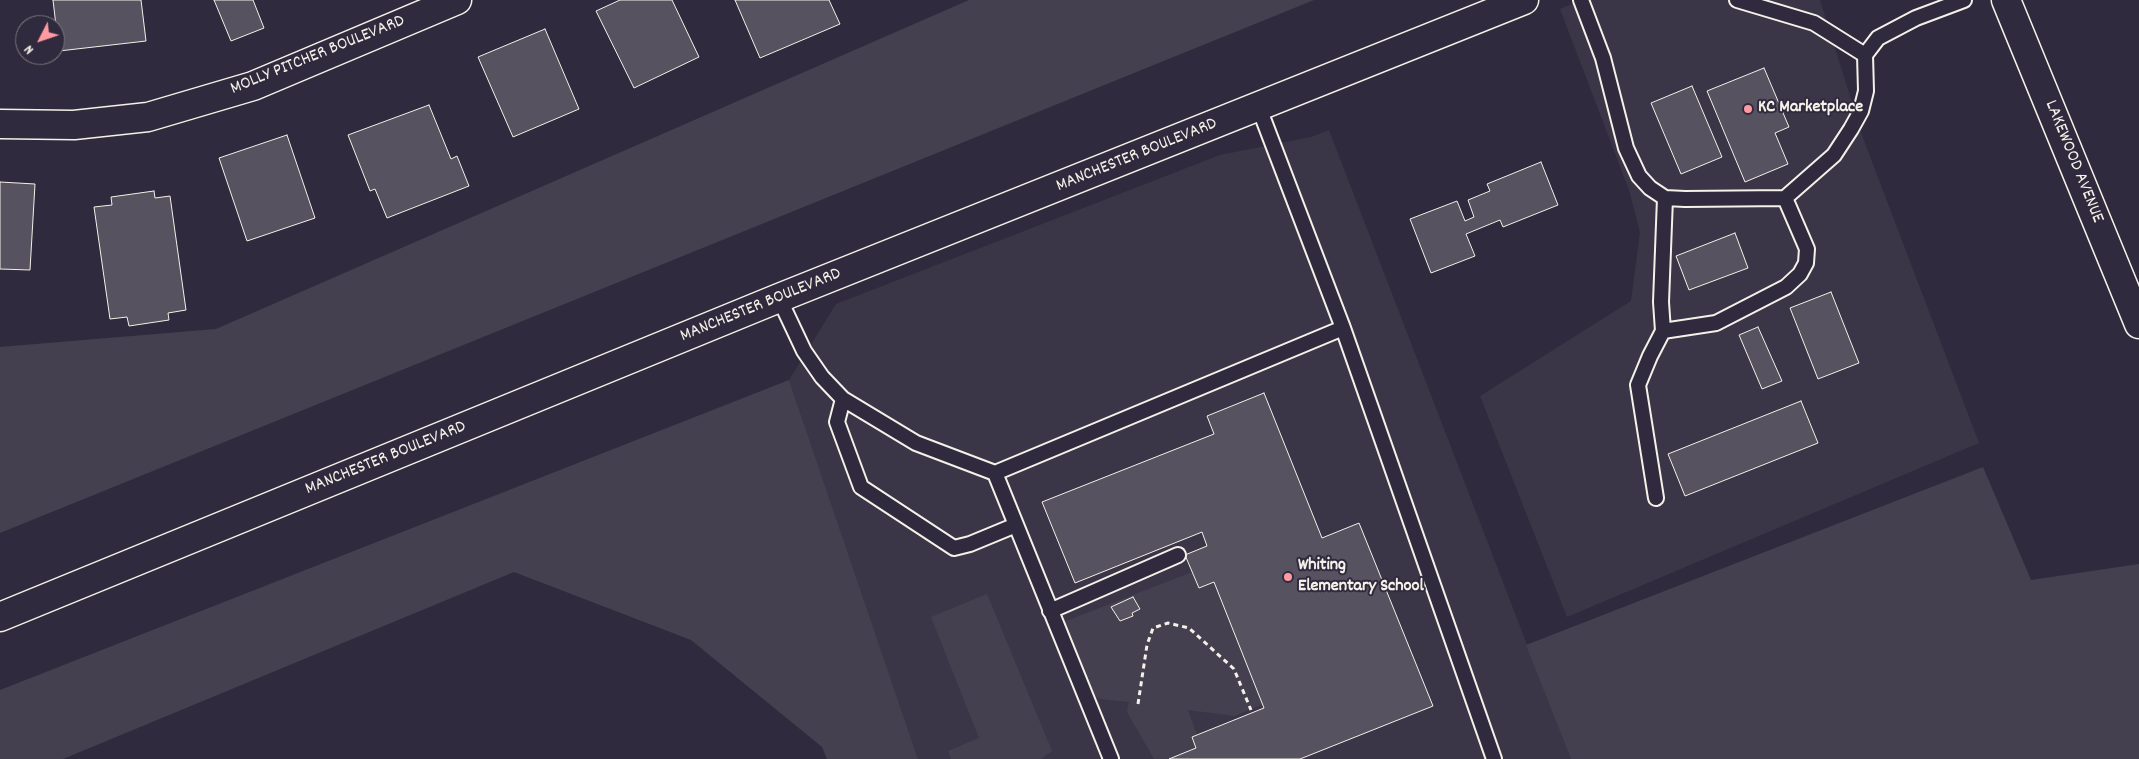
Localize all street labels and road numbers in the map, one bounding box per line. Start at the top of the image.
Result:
street label: MOLLY PITCHER BOULEVARD [228,11,408,101]
street label: LAKEWOOD AVENUE [2039,97,2107,227]
street label: MANCHESTER BOULEVARD [1054,114,1220,198]
street label: MANCHESTER BOULEVARD [678,264,844,348]
street label: MANCHESTER BOULEVARD [303,417,469,501]

